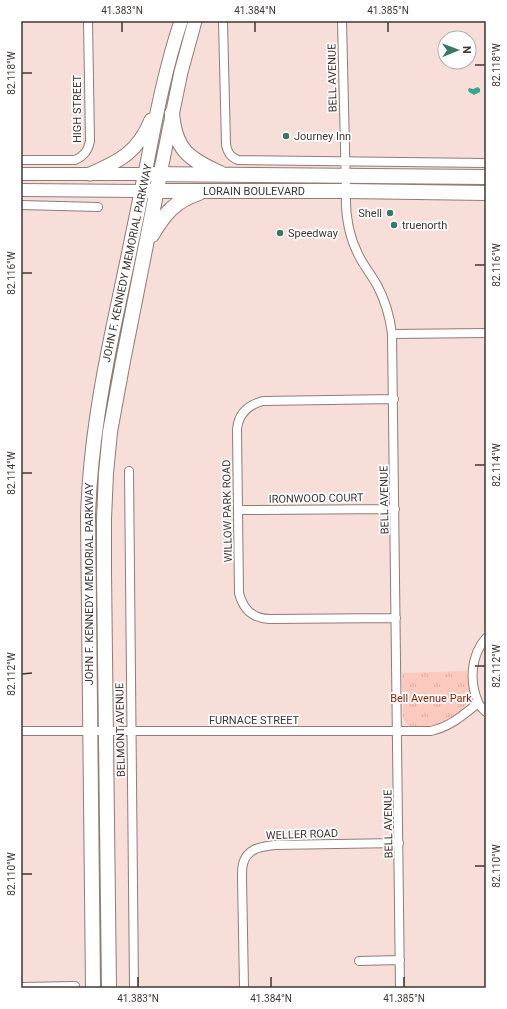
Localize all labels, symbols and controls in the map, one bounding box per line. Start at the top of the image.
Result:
text: 41.383°N [101,5,143,16]
text: 41.384°N [234,5,276,16]
text: 41.385°N [367,5,409,16]
north arrow [437,30,477,70]
street label: BELL AVENUE [325,43,340,113]
text: 82.118°W [491,43,502,87]
text: N [460,46,473,54]
text: 82.118°W [6,51,17,95]
street label: HIGH STREET [71,75,84,143]
place label: Journey Inn [294,130,351,143]
marker: Journey Inn [281,131,291,141]
street label: JOHN F. KENNEDY MEMORIAL PARKWAY [100,162,155,364]
street label: LORAIN BOULEVARD [203,185,305,198]
place label: Shell [358,207,382,220]
marker: Shell [385,208,395,218]
place label: truenorth [402,219,447,232]
marker: truenorth [389,220,399,230]
place label: Speedway [288,227,339,240]
marker: Speedway [275,228,285,238]
text: 82.116°W [491,243,502,287]
text: 82.116°W [6,251,17,295]
text: 82.114°W [491,443,502,487]
text: 82.114°W [6,451,17,495]
street label: WILLOW PARK ROAD [220,460,235,562]
street label: BELL AVENUE [377,465,392,535]
street label: JOHN F. KENNEDY MEMORIAL PARKWAY [83,482,96,685]
street label: IRONWOOD COURT [268,491,364,506]
text: 82.112°W [491,644,502,688]
text: 82.112°W [6,652,17,696]
street label: BELMONT AVENUE [113,683,128,777]
park label: Bell Avenue Park [390,692,472,705]
street label: FURNACE STREET [209,714,300,727]
street label: BELL AVENUE [381,789,396,859]
street label: WELLER ROAD [266,827,338,842]
text: 82.110°W [491,844,502,888]
text: 82.110°W [6,852,17,896]
text: 41.383°N [117,993,159,1004]
text: 41.384°N [250,993,292,1004]
text: 41.385°N [383,993,425,1004]

